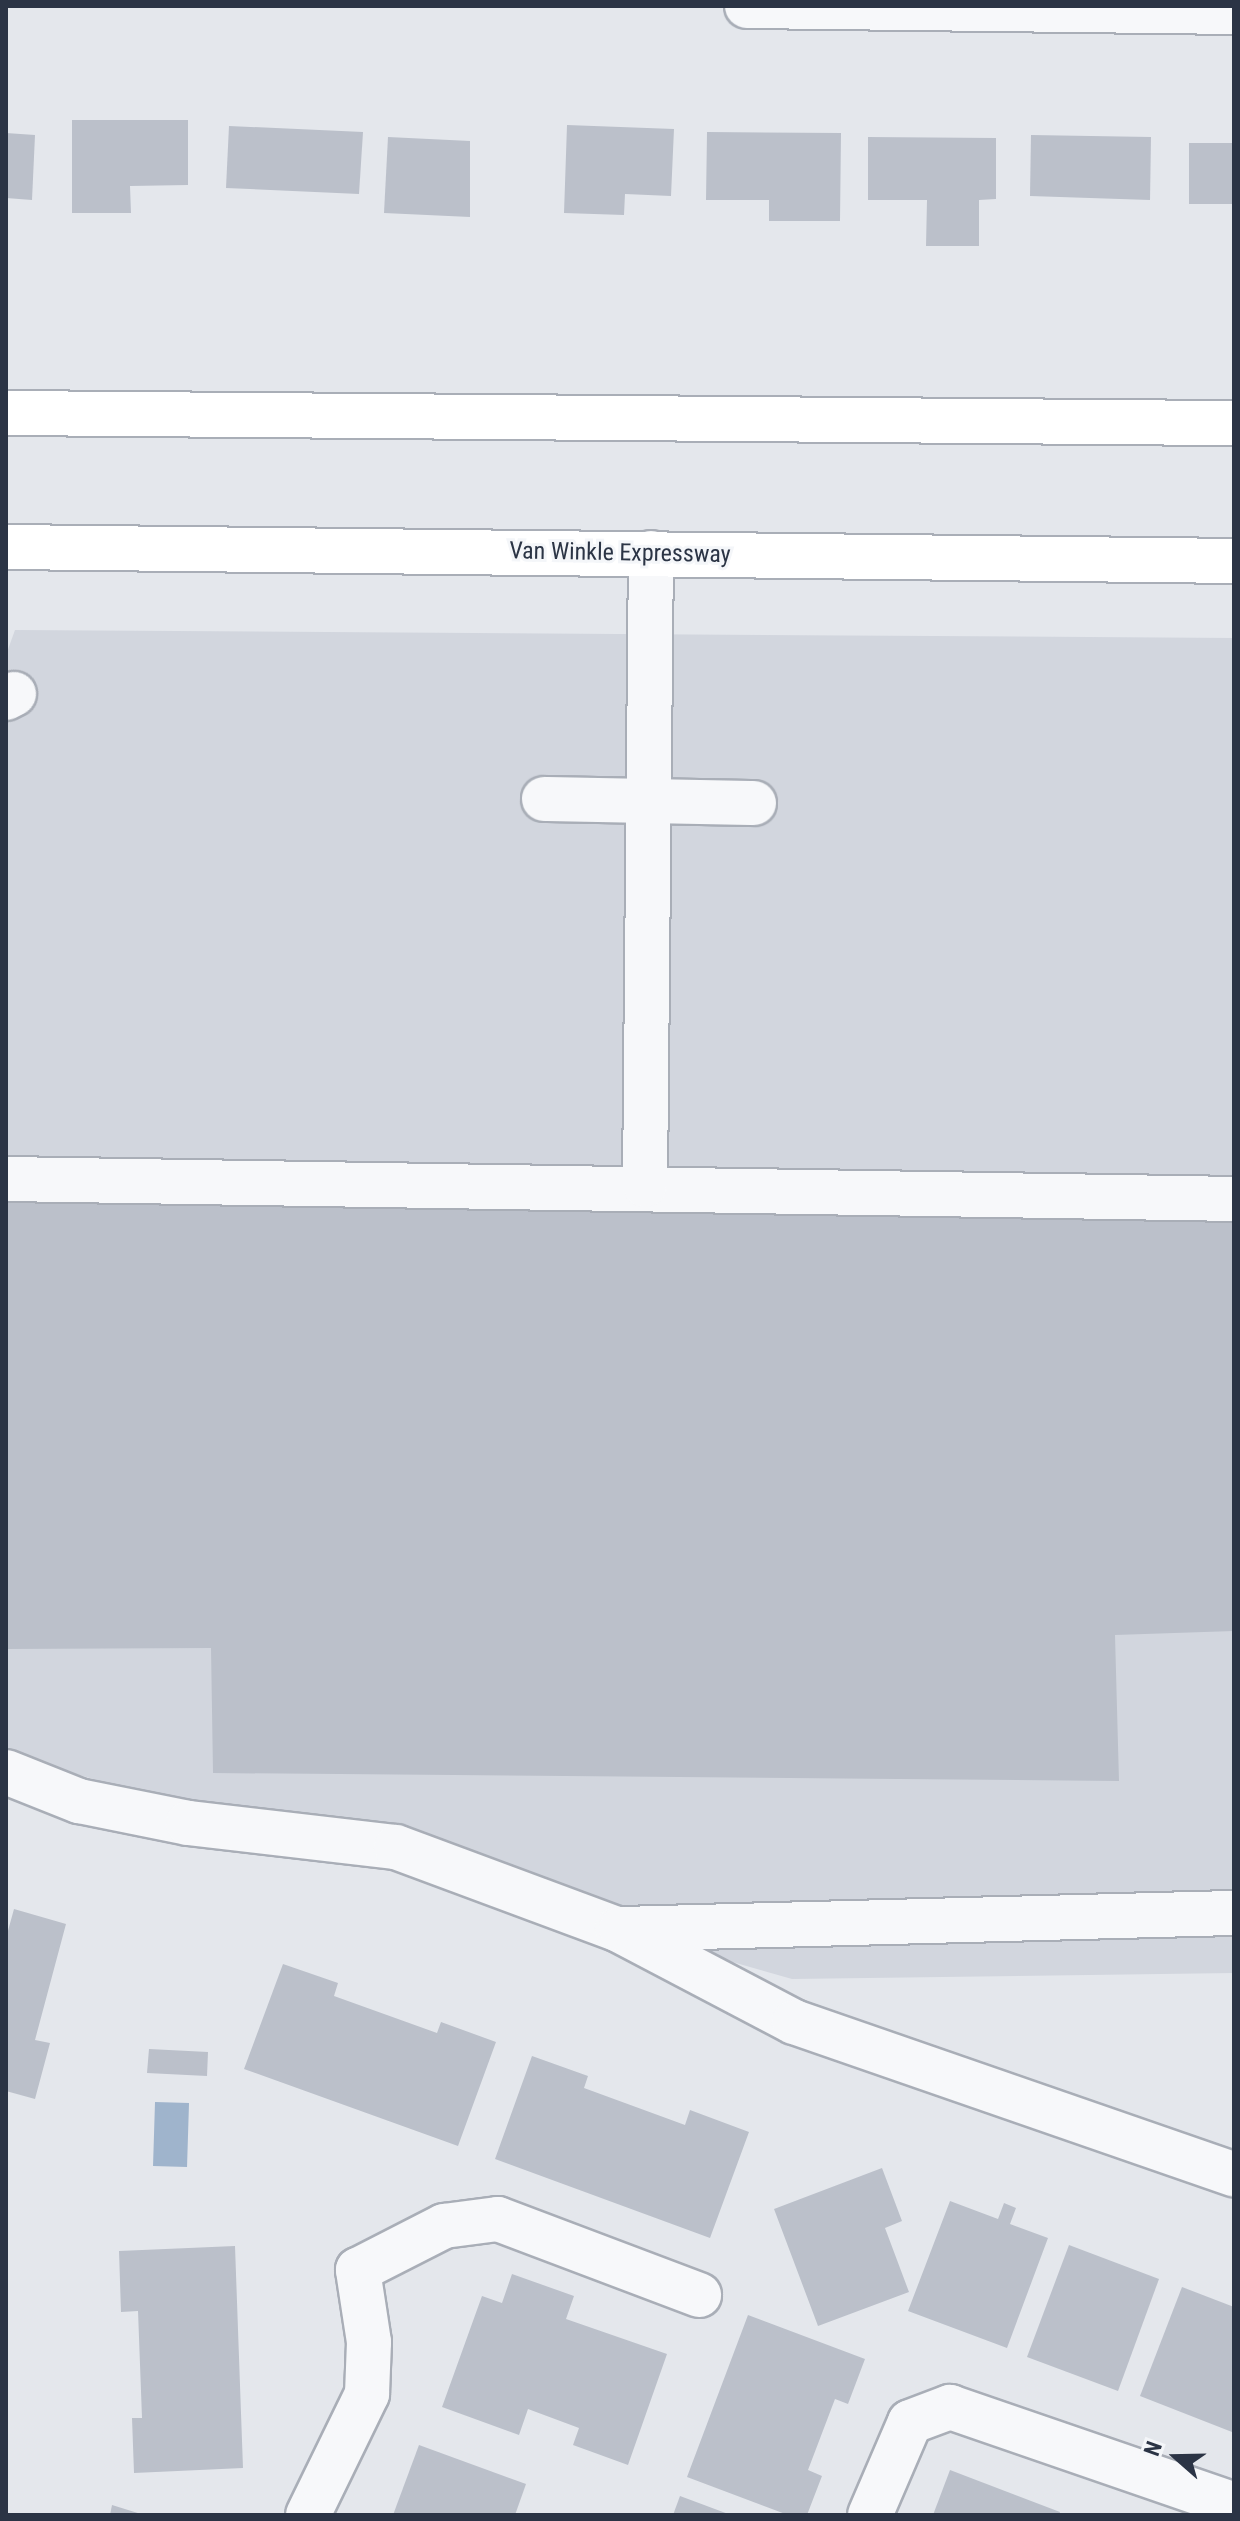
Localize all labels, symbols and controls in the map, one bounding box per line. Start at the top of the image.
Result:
street label: Van Winkle Expressway [509,537,731,569]
north arrow [1136,2417,1216,2497]
text: N [1139,2438,1167,2459]

